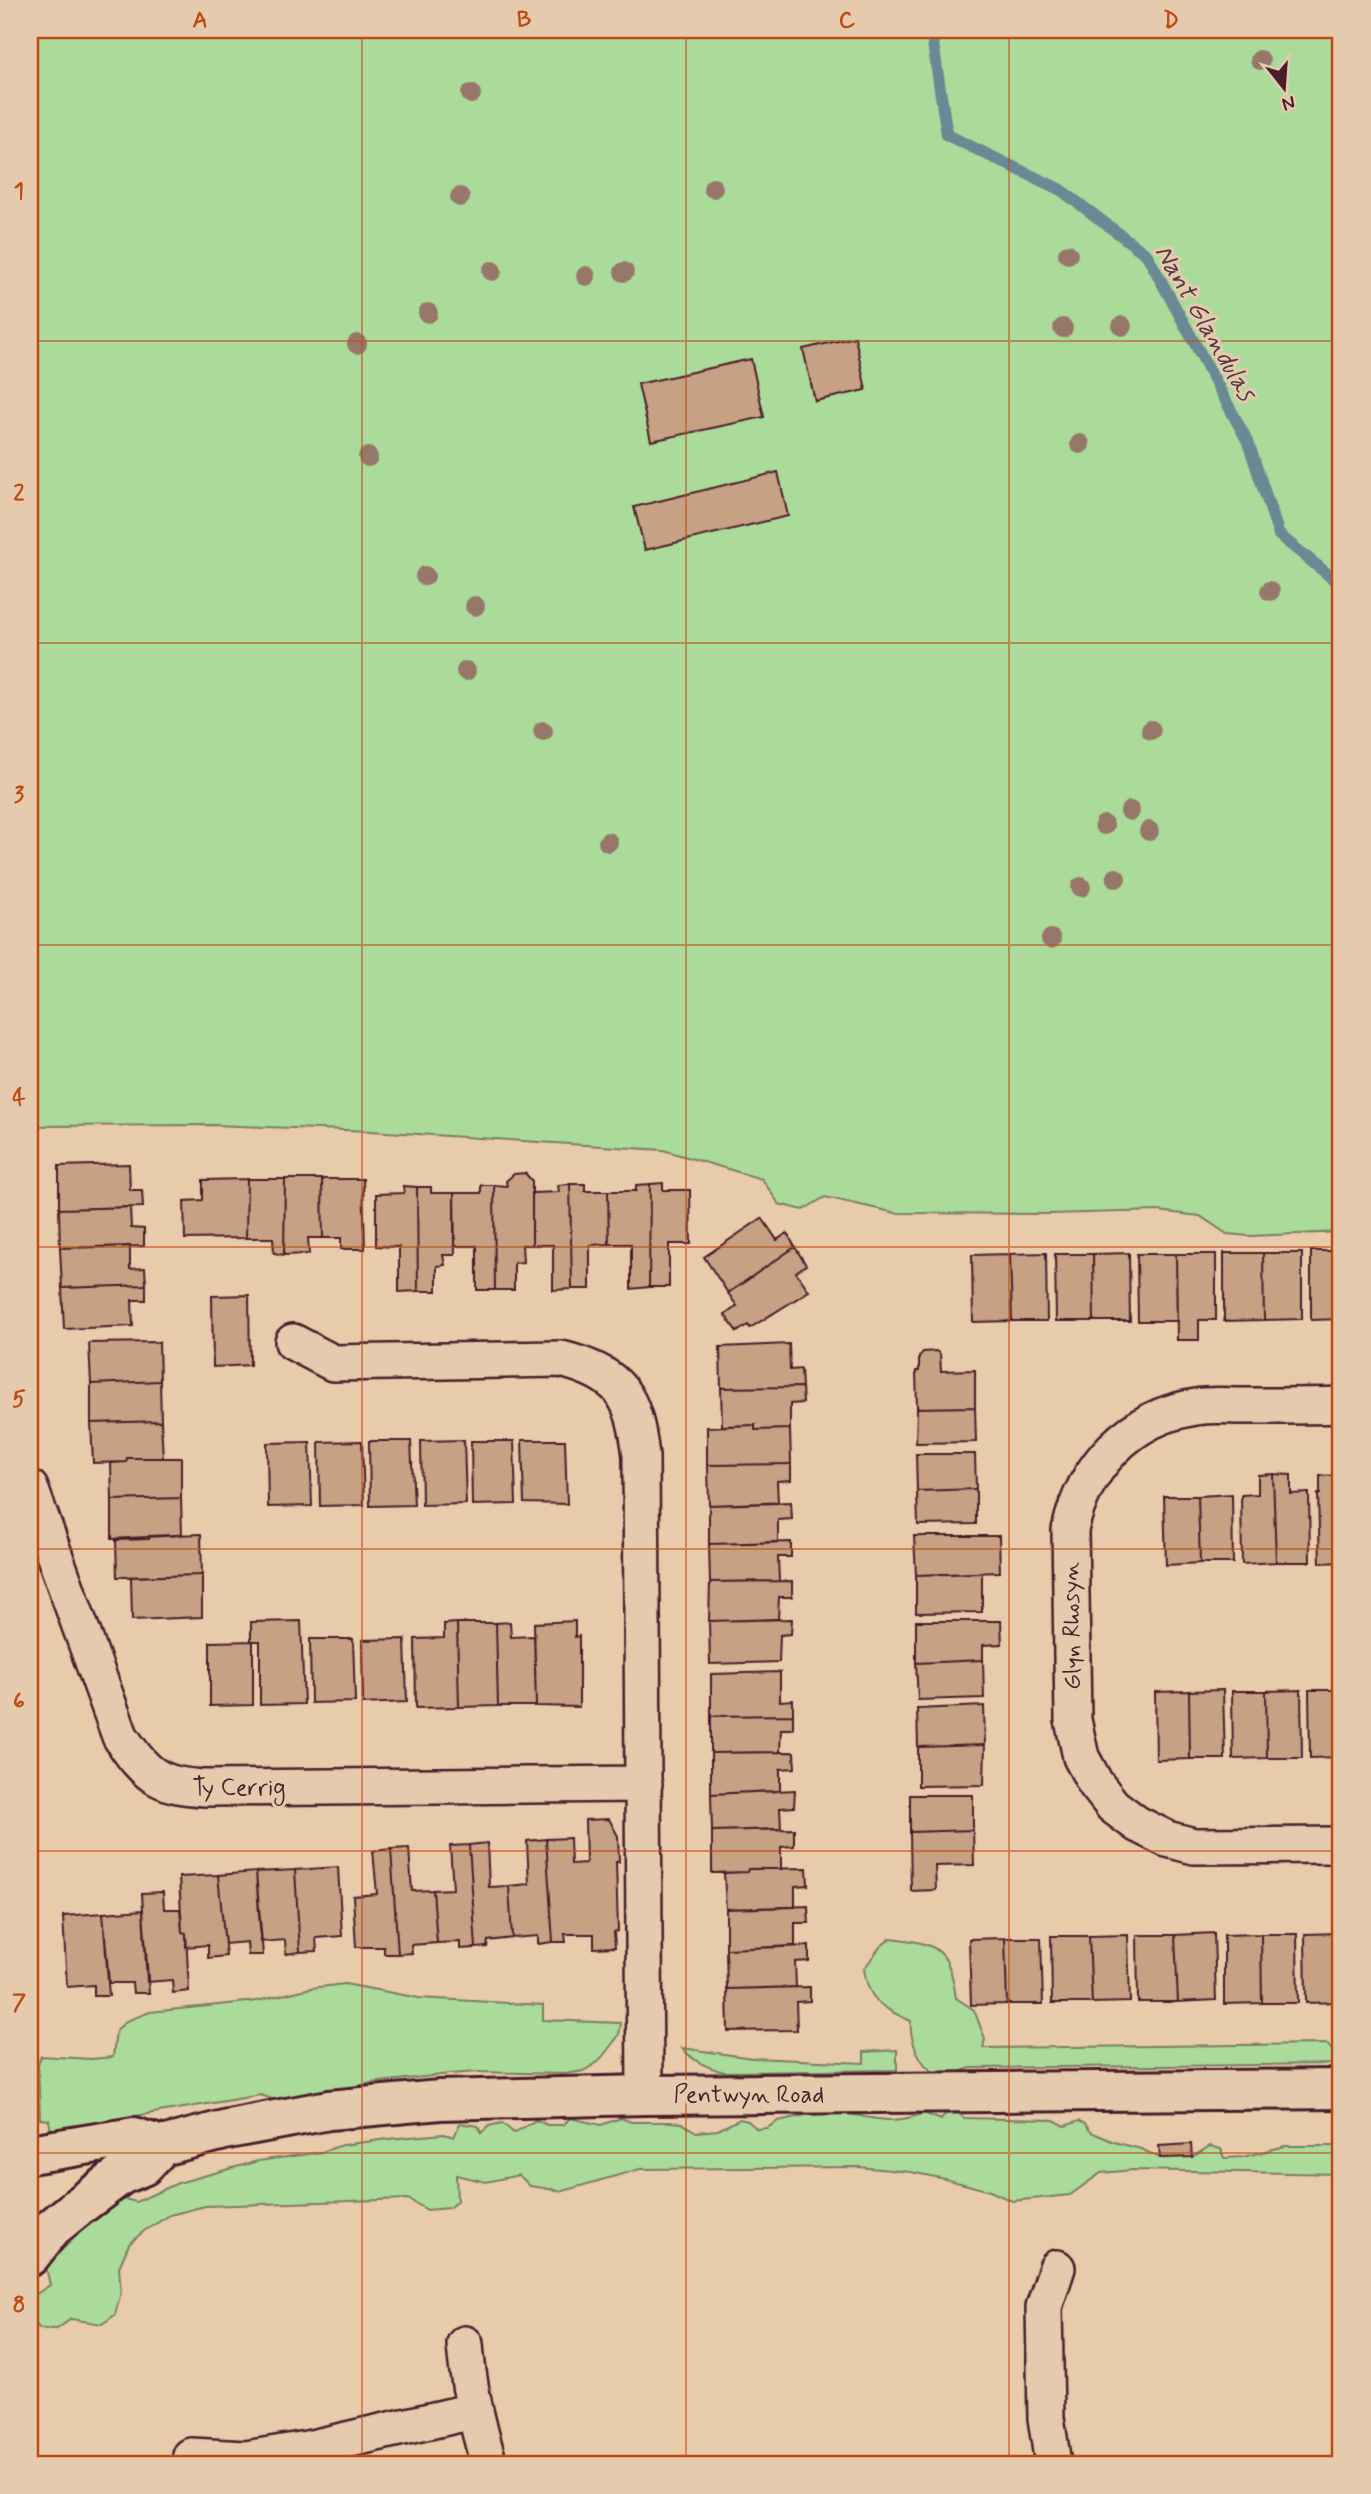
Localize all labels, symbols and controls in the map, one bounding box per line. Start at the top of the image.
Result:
text: A [192,6,208,36]
text: B [517,6,532,36]
text: C [839,6,856,36]
text: D [1163,6,1179,36]
north arrow [1248,52,1318,122]
text: N [1279,89,1298,117]
text: 1 [14,177,24,207]
water label: Nant Glandulas [1146,239,1264,410]
text: 2 [13,479,25,509]
text: 3 [14,781,25,811]
text: 4 [12,1083,26,1113]
text: 5 [12,1385,26,1415]
street label: Glyn Rhosyn [1056,1562,1089,1690]
text: 6 [13,1687,25,1717]
street label: Ty Cerrig [192,1773,286,1806]
text: 7 [12,1989,26,2019]
street label: Pentwyn Road [674,2080,824,2111]
text: 8 [13,2291,25,2321]

